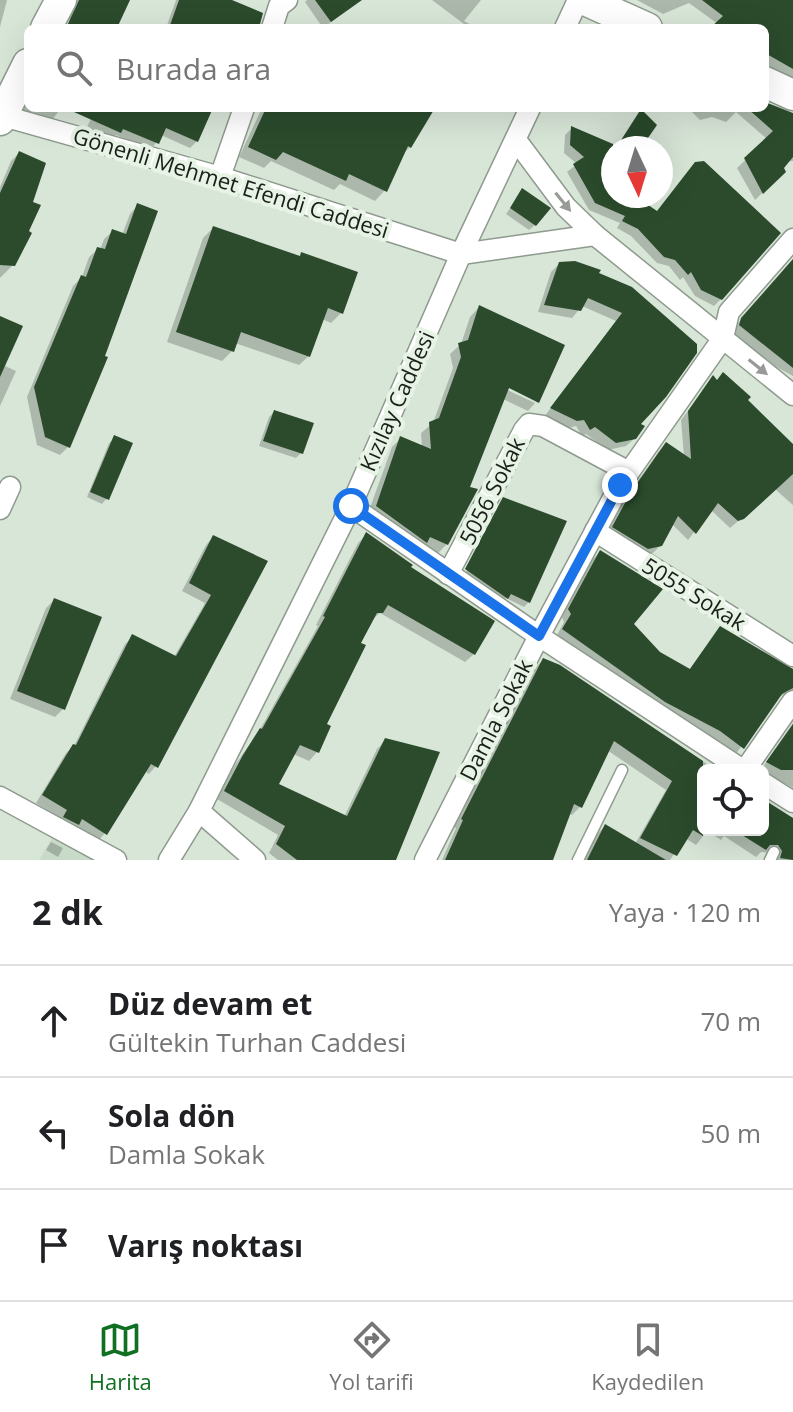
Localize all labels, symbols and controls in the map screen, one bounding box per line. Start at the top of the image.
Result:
search box [24,24,769,112]
icon: search [52,46,96,90]
text: Burada ara [116,48,271,89]
street label: Gönenli Mehmet Efendi Caddesi [70,120,393,244]
north arrow [601,136,673,208]
one-way arrow [554,191,571,211]
street label: Kızılay Caddesi [352,326,440,476]
one-way arrow [748,358,768,374]
street label: 5056 Sokak [451,431,531,549]
route end [602,467,638,503]
route start [333,488,369,524]
street label: 5055 Sokak [637,550,752,637]
street label: Damla Sokak [452,653,539,785]
map controls [697,764,769,836]
button: locate [697,764,769,836]
text: 2 dk [32,889,103,935]
text: Yaya · 120 m [609,894,761,930]
text: Düz devam et [108,983,312,1024]
icon: ahead [32,999,76,1043]
text: 70 m [700,1003,761,1039]
text: Gültekin Turhan Caddesi [108,1024,406,1060]
text: Sola dön [108,1095,235,1136]
icon: left [32,1111,76,1155]
text: 50 m [700,1115,761,1151]
text: Damla Sokak [108,1136,265,1172]
icon: arrive [32,1223,76,1267]
text: Varış noktası [108,1225,303,1266]
tab: Harita [89,1318,152,1396]
tab: Yol tarifi [329,1318,414,1396]
tab: Kaydedilen [591,1318,704,1396]

